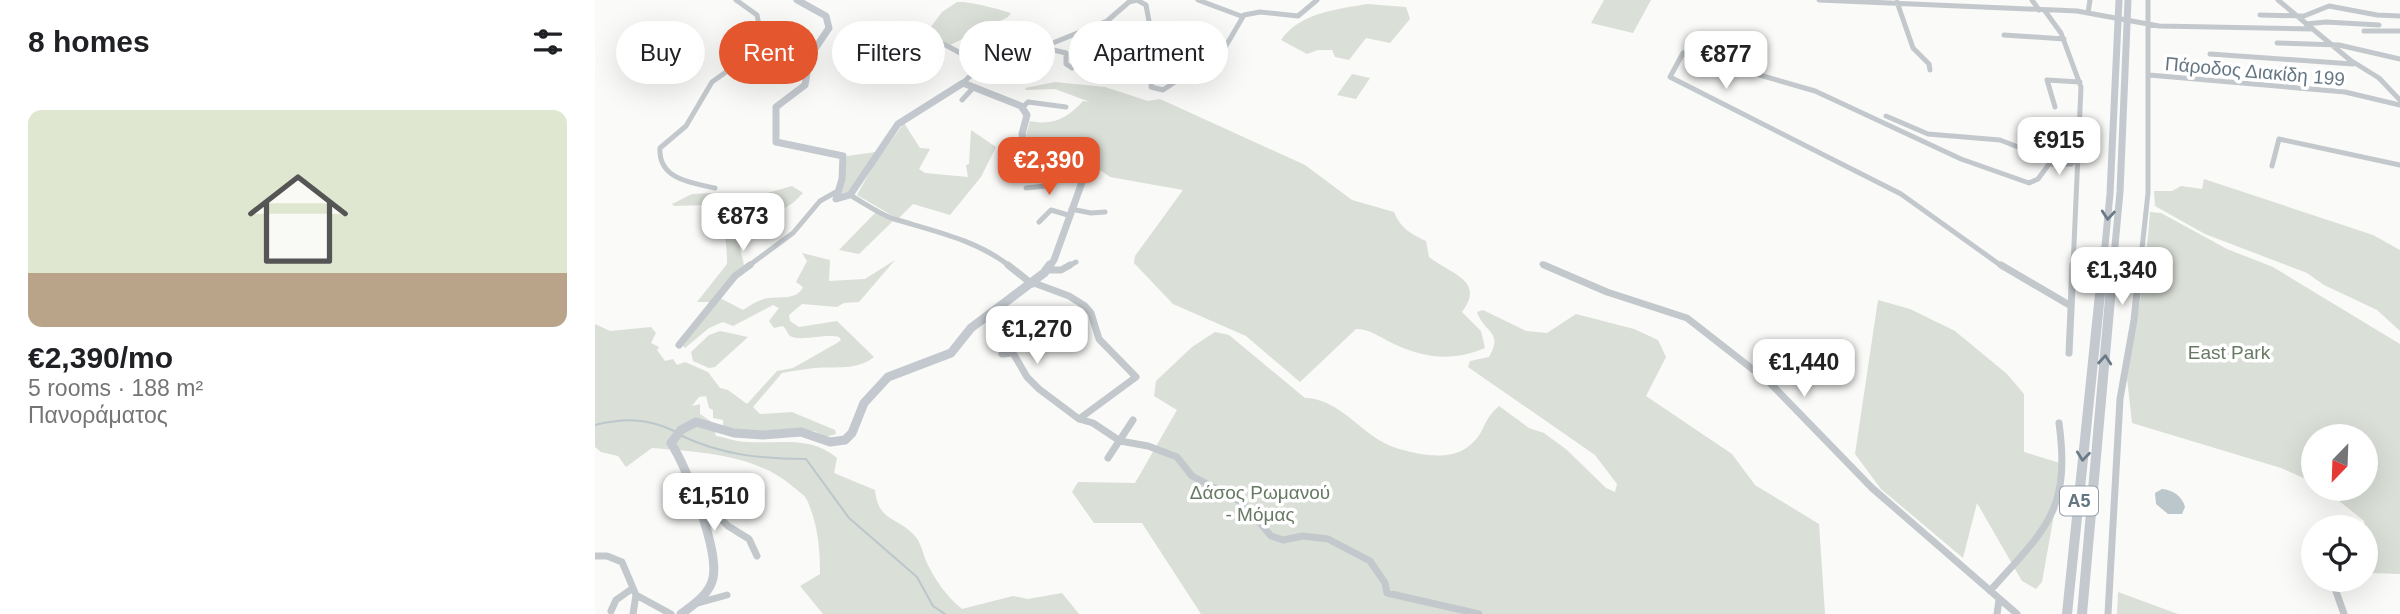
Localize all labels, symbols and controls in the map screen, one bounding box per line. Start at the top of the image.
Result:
chip: Buy [616,21,705,84]
chip: Rent [719,21,818,84]
chip: Filters [832,21,945,84]
chip: New [959,21,1055,84]
chip: Apartment [1069,21,1228,84]
icon: filters [529,23,567,61]
text: 8 homes [28,25,150,58]
pin: €877 [1685,32,1767,91]
text: €877 [1700,41,1752,67]
street label: Πάροδος Διακίδη 199 [2164,53,2346,90]
pin: €915 [2018,118,2100,177]
text: €915 [2033,127,2085,153]
pin: €2,390 [992,138,1106,197]
text: €2,390 [1014,147,1084,173]
icon: home [235,156,361,282]
pin: €873 [702,194,784,253]
text: €873 [717,203,769,229]
one-way arrow [2101,209,2116,221]
pin: €1,340 [2065,247,2179,307]
text: €1,340 [2087,257,2157,283]
pin: €1,270 [980,306,1094,366]
text: €1,270 [1002,316,1072,342]
pin: €1,440 [1747,340,1861,399]
text: €2,390/mo [28,341,173,374]
park label: East Park [2188,342,2271,363]
text: €1,440 [1769,349,1839,375]
one-way arrow [2098,354,2113,365]
text: 5 rooms · 188 m² [28,375,203,401]
text: Πανοράματος [28,402,168,428]
north arrow [2301,424,2378,500]
map controls [2301,424,2378,592]
one-way arrow [2076,451,2091,462]
pin: €1,510 [657,474,771,533]
park label: Δάσος Ρωμανού - Μόμας [1190,482,1330,525]
text: €1,510 [679,483,749,509]
road number: Α5 [2060,486,2098,516]
button: locate [2301,515,2378,592]

